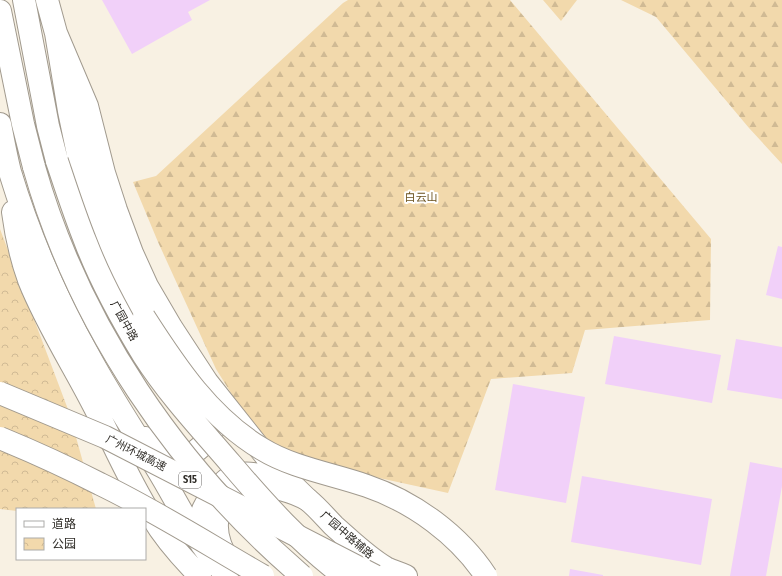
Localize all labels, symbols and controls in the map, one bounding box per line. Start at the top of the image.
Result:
park label: 白云山 [405,191,438,204]
street label: 广园中路 [108,299,140,343]
street label: 广州环城高速 [104,432,168,474]
road number: S15 [179,472,201,488]
legend [16,508,146,560]
street label: 广园中路辅路 [318,508,376,562]
text: 道路 [52,517,76,531]
text: 公园 [52,537,76,551]

